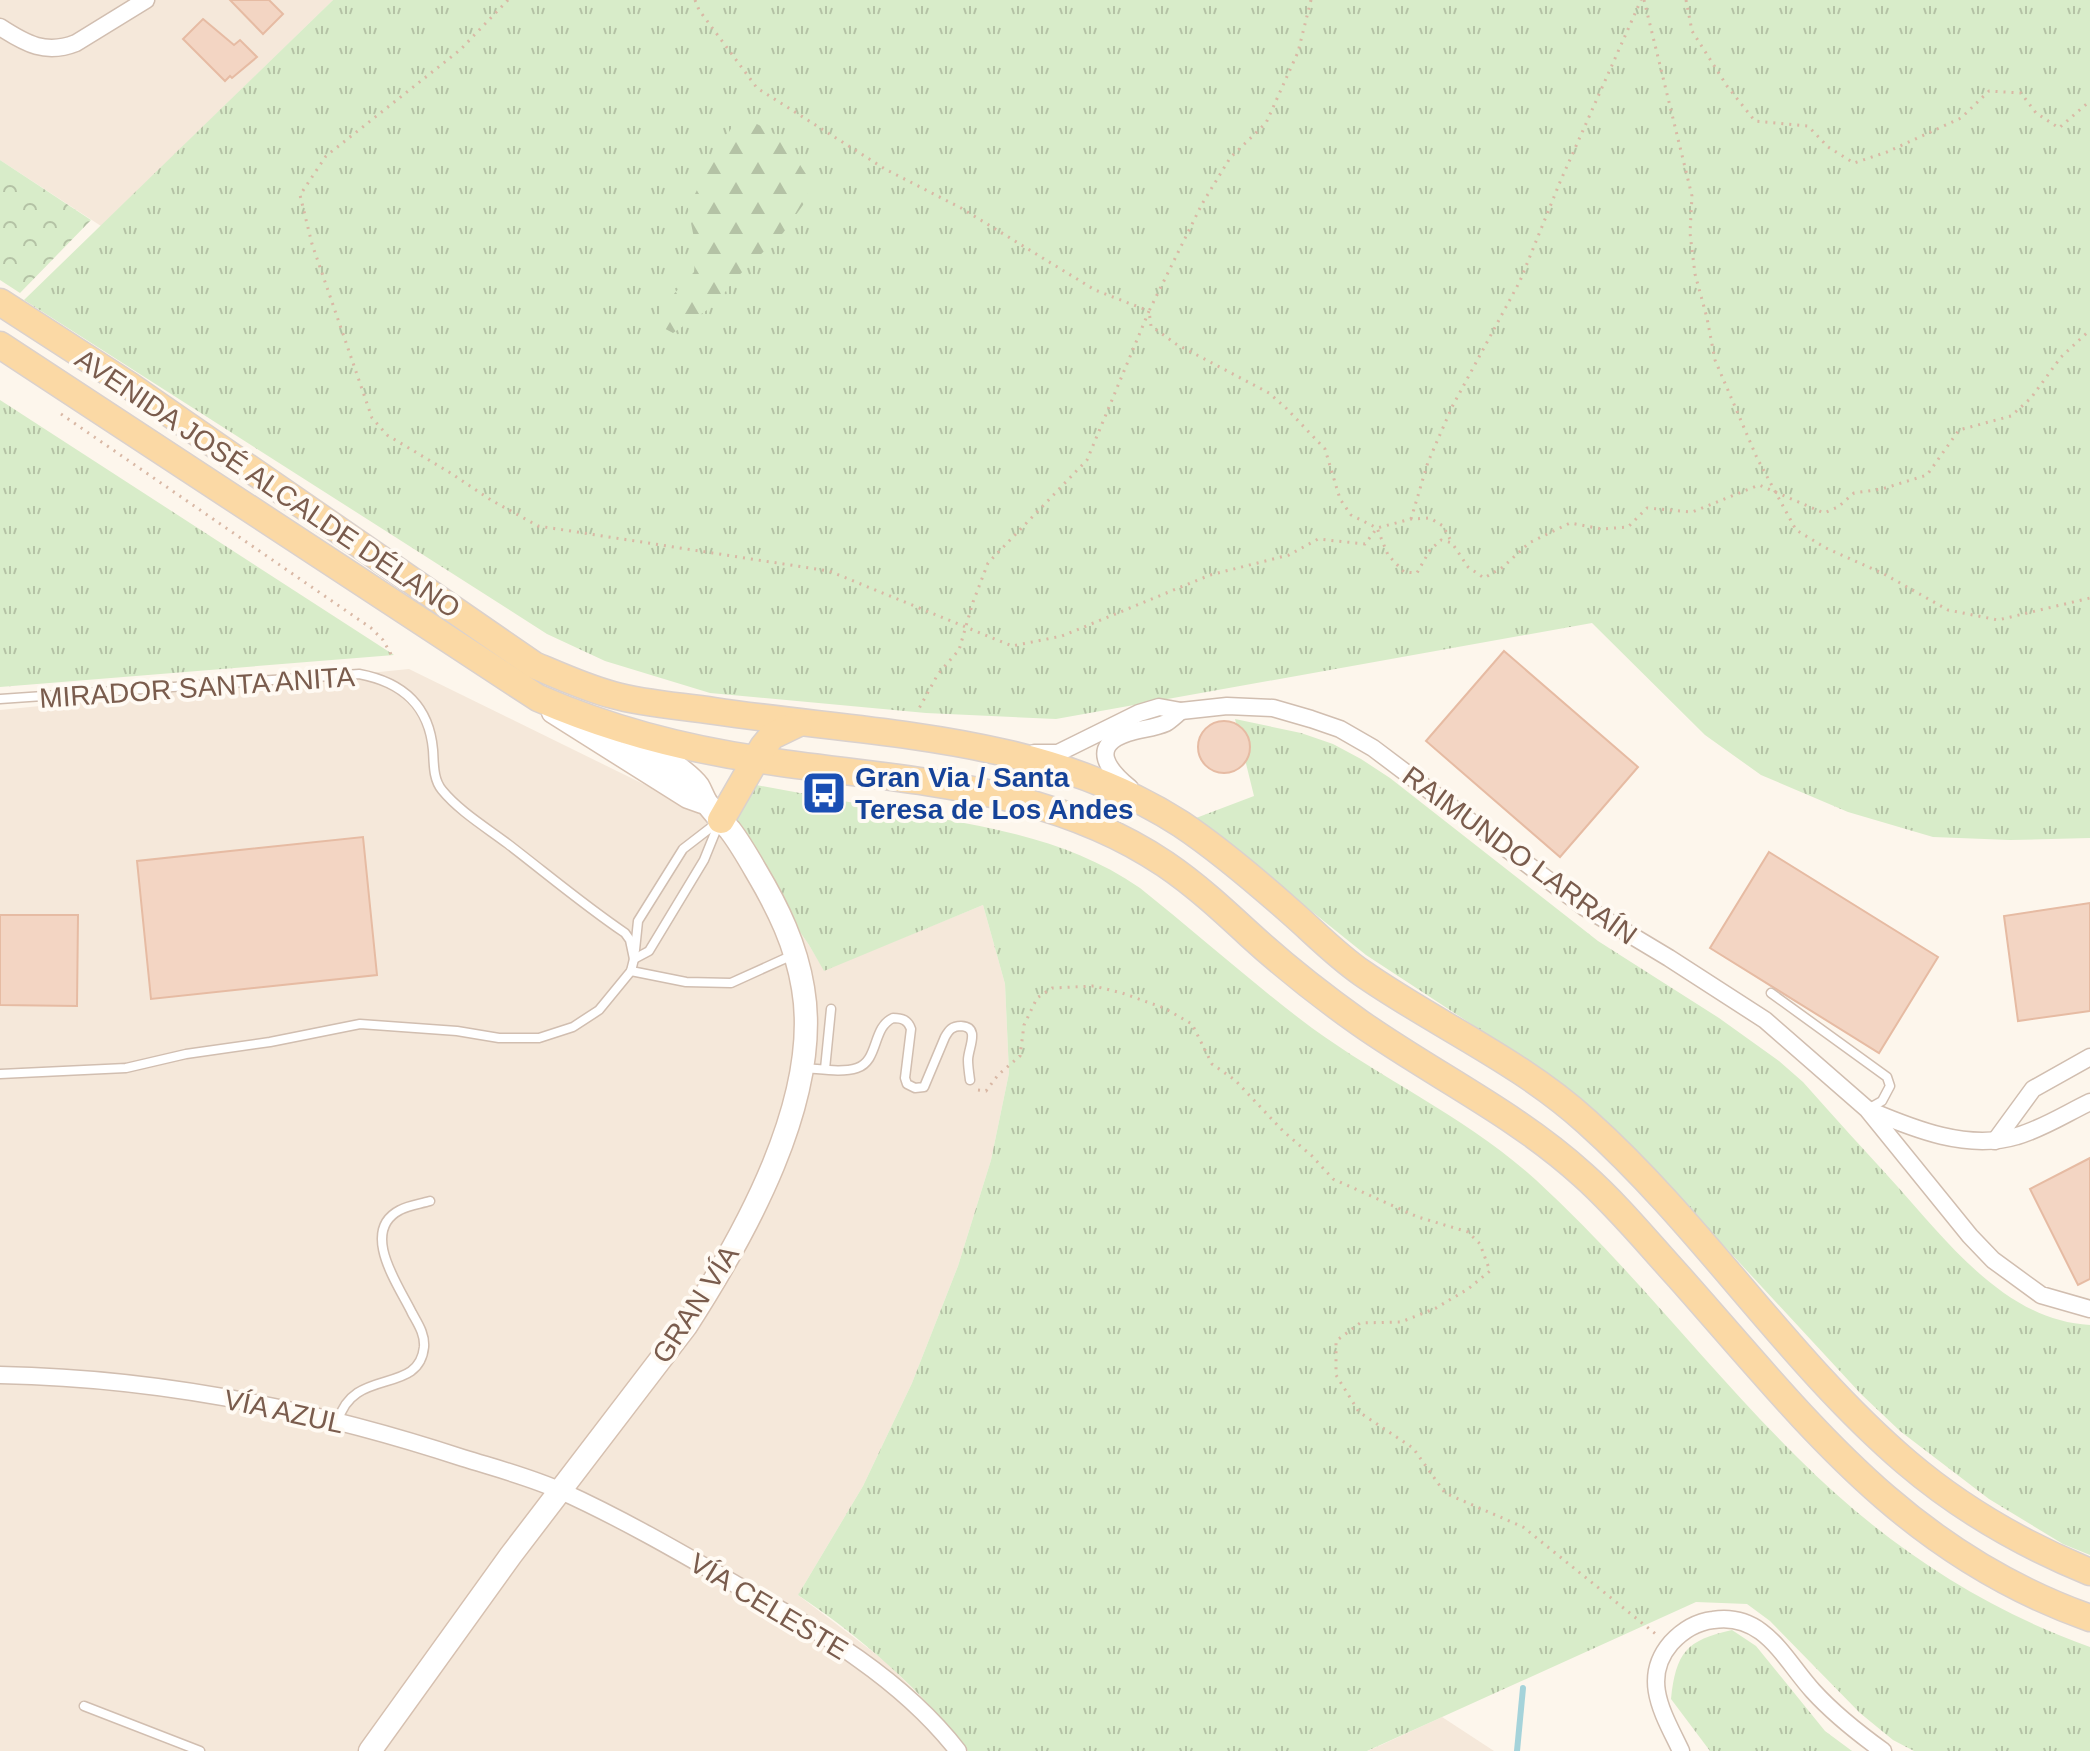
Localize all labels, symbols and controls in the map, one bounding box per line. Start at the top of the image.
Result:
street label: AVENIDA JOSÉ ALCALDE DÉLANO [70,343,466,624]
street label: MIRADOR SANTA ANITA [38,661,356,714]
street label: RAIMUNDO LARRAÍN [1397,760,1643,951]
place label: Gran Via / Santa Teresa de Los Andes [855,762,1134,825]
bus stop icon: Gran Via / Santa Teresa de Los Andes [800,769,848,817]
street label: GRAN VÍA [646,1239,745,1369]
street label: VÍA AZUL [221,1384,346,1439]
street label: VÍA CELESTE [684,1547,853,1666]

